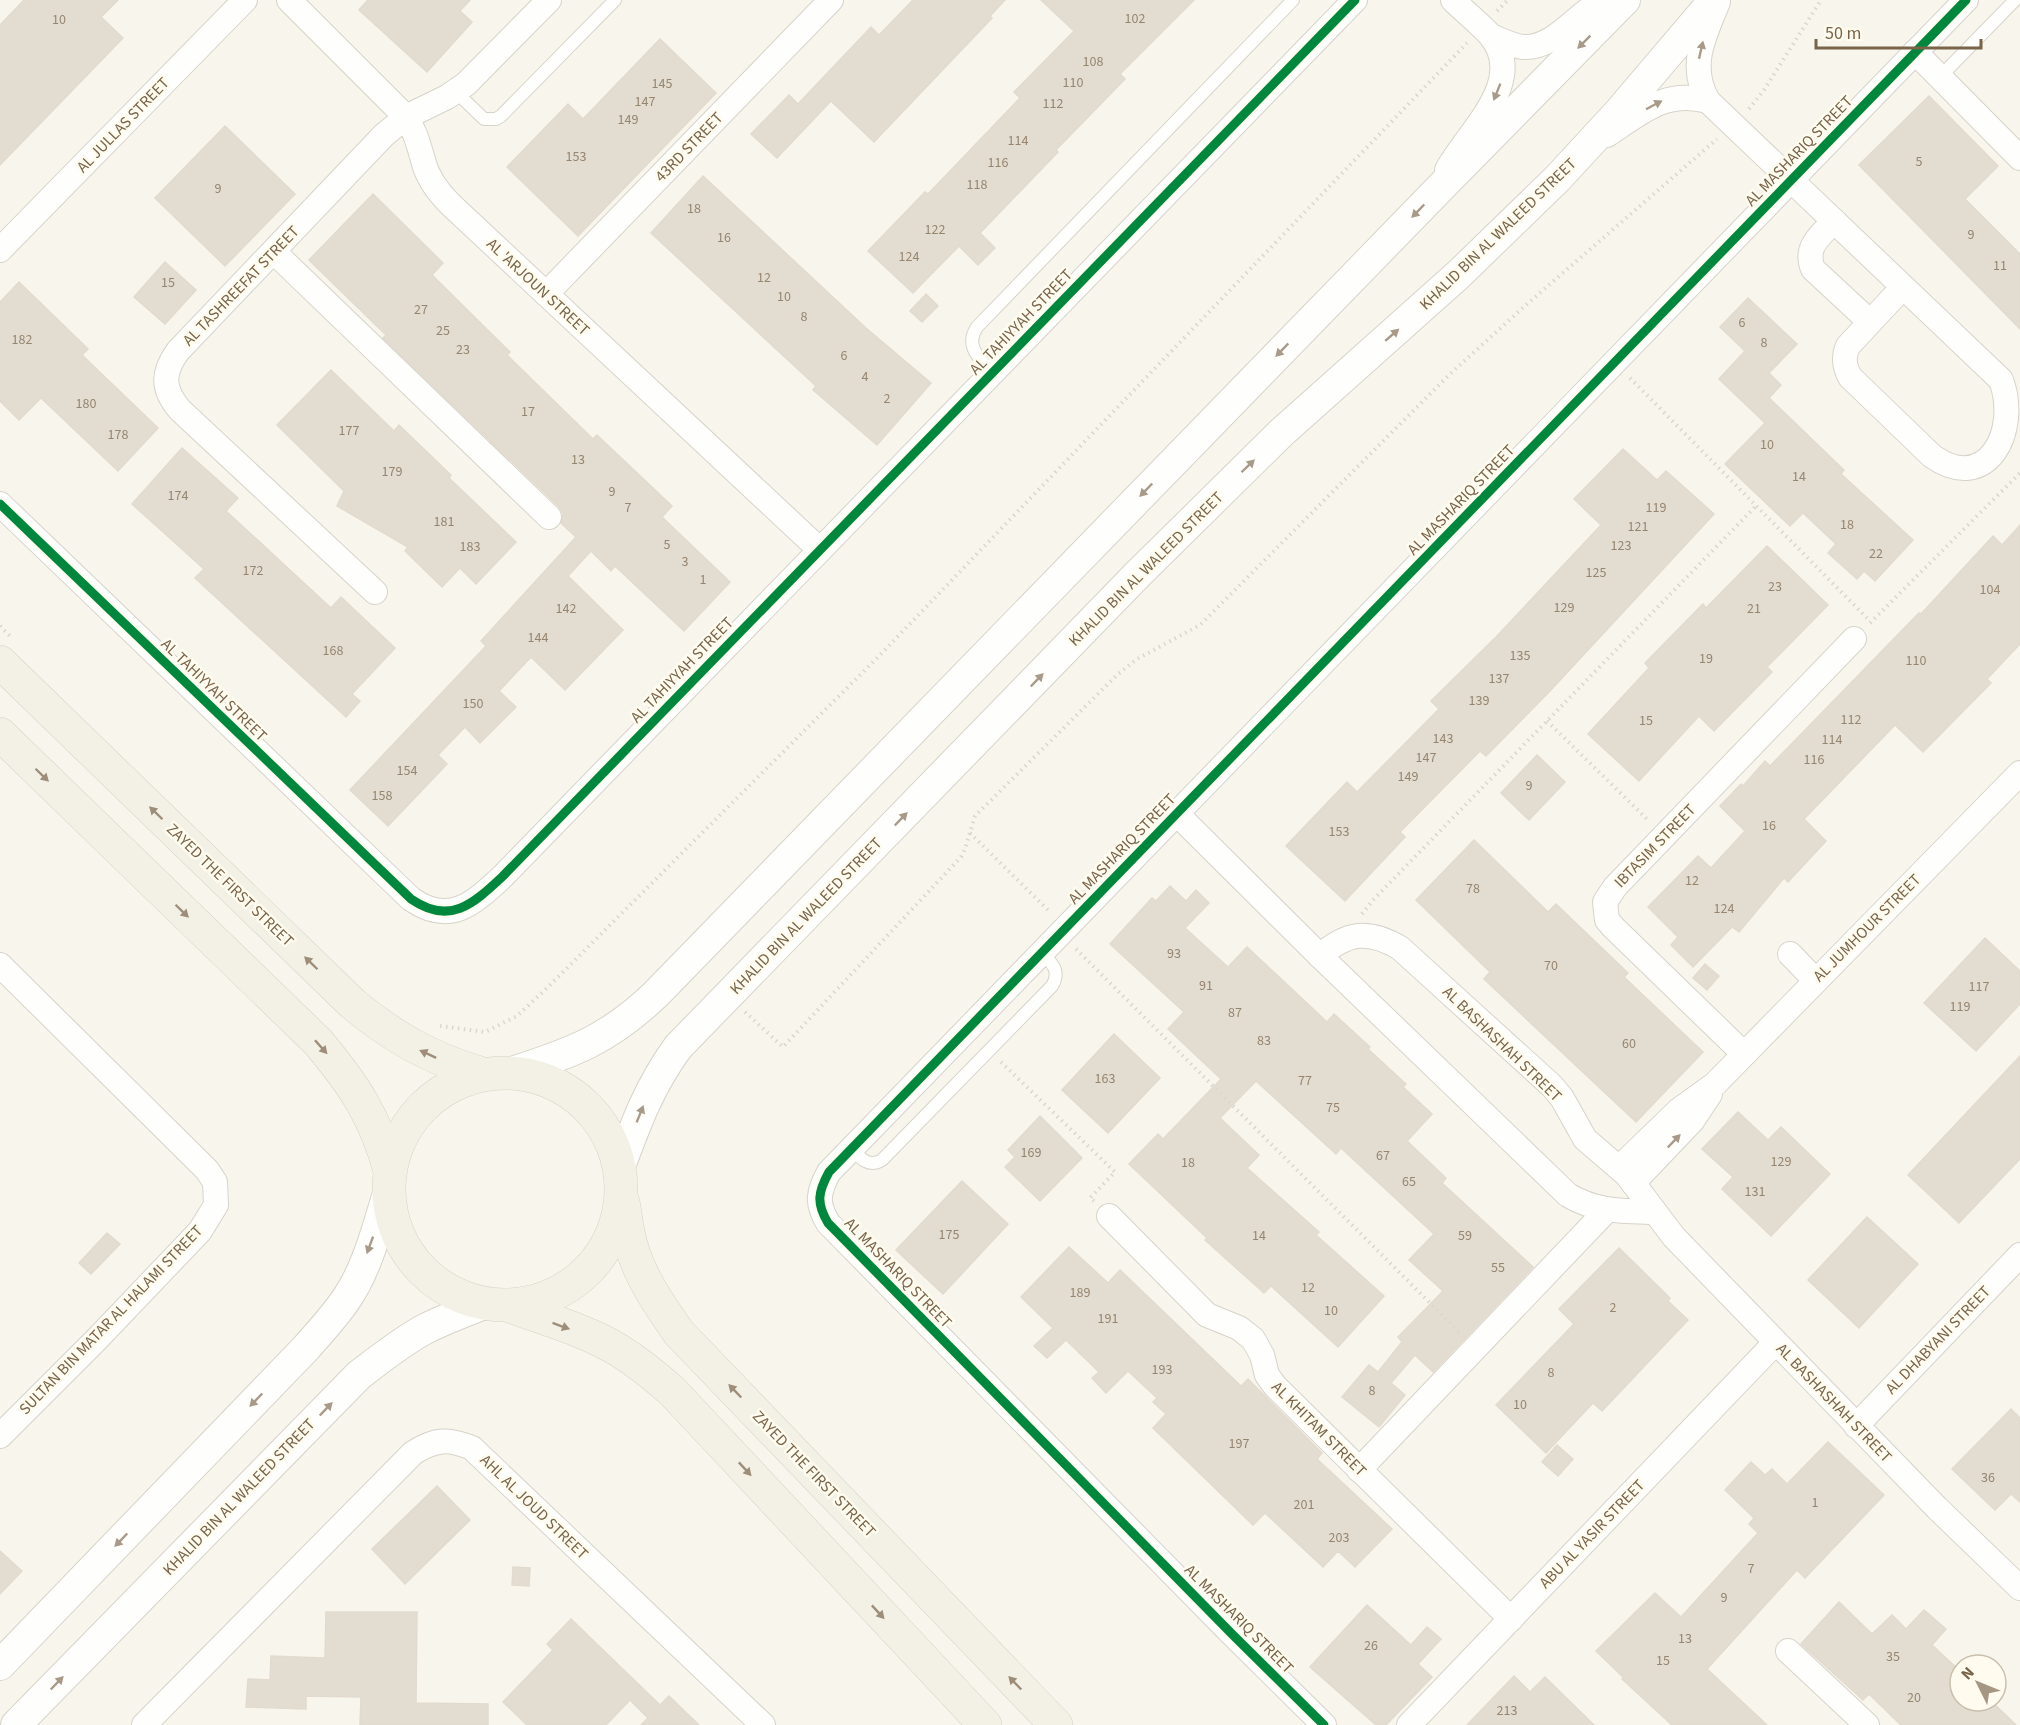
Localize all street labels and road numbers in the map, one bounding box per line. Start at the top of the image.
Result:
street label: AL JULLAS STREET [72,72,175,178]
street label: AL MASHARIQ STREET [1740,91,1858,211]
street label: 43RD STREET [650,107,728,187]
street label: KHALID BIN AL WALEED STREET [1415,153,1582,315]
street label: AL TASHREEFAT STREET [178,221,305,351]
street label: AL 'ARJOUN STREET [482,233,595,341]
street label: AL TAHIYYAH STREET [965,264,1078,380]
street label: AL MASHARIQ STREET [1402,440,1520,560]
street label: KHALID BIN AL WALEED STREET [1064,486,1229,651]
street label: AL TAHIYYAH STREET [626,612,739,728]
street label: AL TAHIYYAH STREET [156,634,272,747]
street label: AL MASHARIQ STREET [1063,789,1181,909]
street label: IBTASIM STREET [1609,799,1701,893]
street label: ZAYED THE FIRST STREET [162,818,299,952]
street label: KHALID BIN AL WALEED STREET [725,832,887,999]
street label: AL JUMHOUR STREET [1808,869,1926,987]
street label: AL BASHASHAH STREET [1438,981,1567,1107]
street label: AL MASHARIQ STREET [839,1213,957,1333]
street label: SULTAN BIN MATAR AL HALAMI STREET [14,1220,208,1420]
street label: AL DHABYANI STREET [1880,1281,1996,1399]
street label: AL BASHASHAH STREET [1771,1339,1897,1468]
street label: AL KHITAM STREET [1267,1377,1372,1482]
street label: ZAYED THE FIRST STREET [747,1406,881,1543]
street label: KHALID BIN AL WALEED STREET [158,1413,320,1580]
street label: AHL AL JOUD STREET [475,1450,593,1565]
street label: ABU AL YASIR STREET [1534,1474,1650,1593]
street label: AL MASHARIQ STREET [1180,1560,1299,1679]

